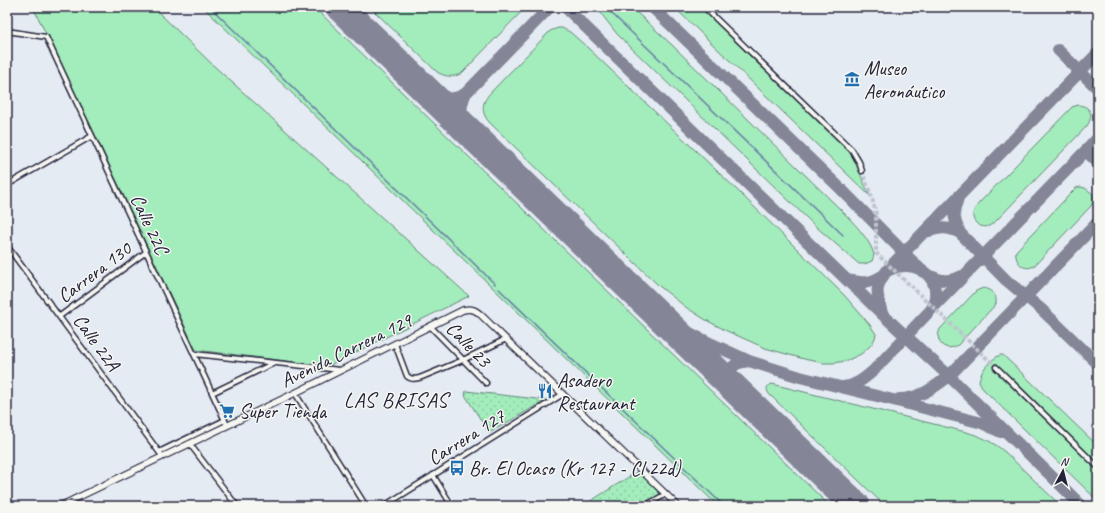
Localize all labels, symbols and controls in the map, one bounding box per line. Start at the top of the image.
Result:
place label: Museo Aeronáutico [864,56,945,104]
museum icon: Museo Aeronáutico [843,70,861,88]
street label: Calle 22C [125,190,175,261]
street label: Carrera 130 [52,235,138,308]
street label: Avenida Carrera 129 [276,307,418,393]
street label: Calle 22A [68,309,126,376]
street label: Calle 23 [441,316,498,374]
place label: Asadero Restaurant [557,368,637,416]
restaurant icon: Asadero Restaurant [536,382,554,400]
district label: LAS BRISAS [344,387,451,413]
place label: Super Tienda [239,399,328,424]
supermarket icon: Super Tienda [218,402,236,420]
street label: Carrera 127 [423,403,510,471]
north arrow [1043,451,1083,491]
text: N [1060,454,1071,469]
place label: Br. El Ocaso (Kr 127 - Cl 22d) [469,456,682,481]
bus stop icon: Br. El Ocaso (Kr 127 - Cl 22d) [448,459,466,477]

